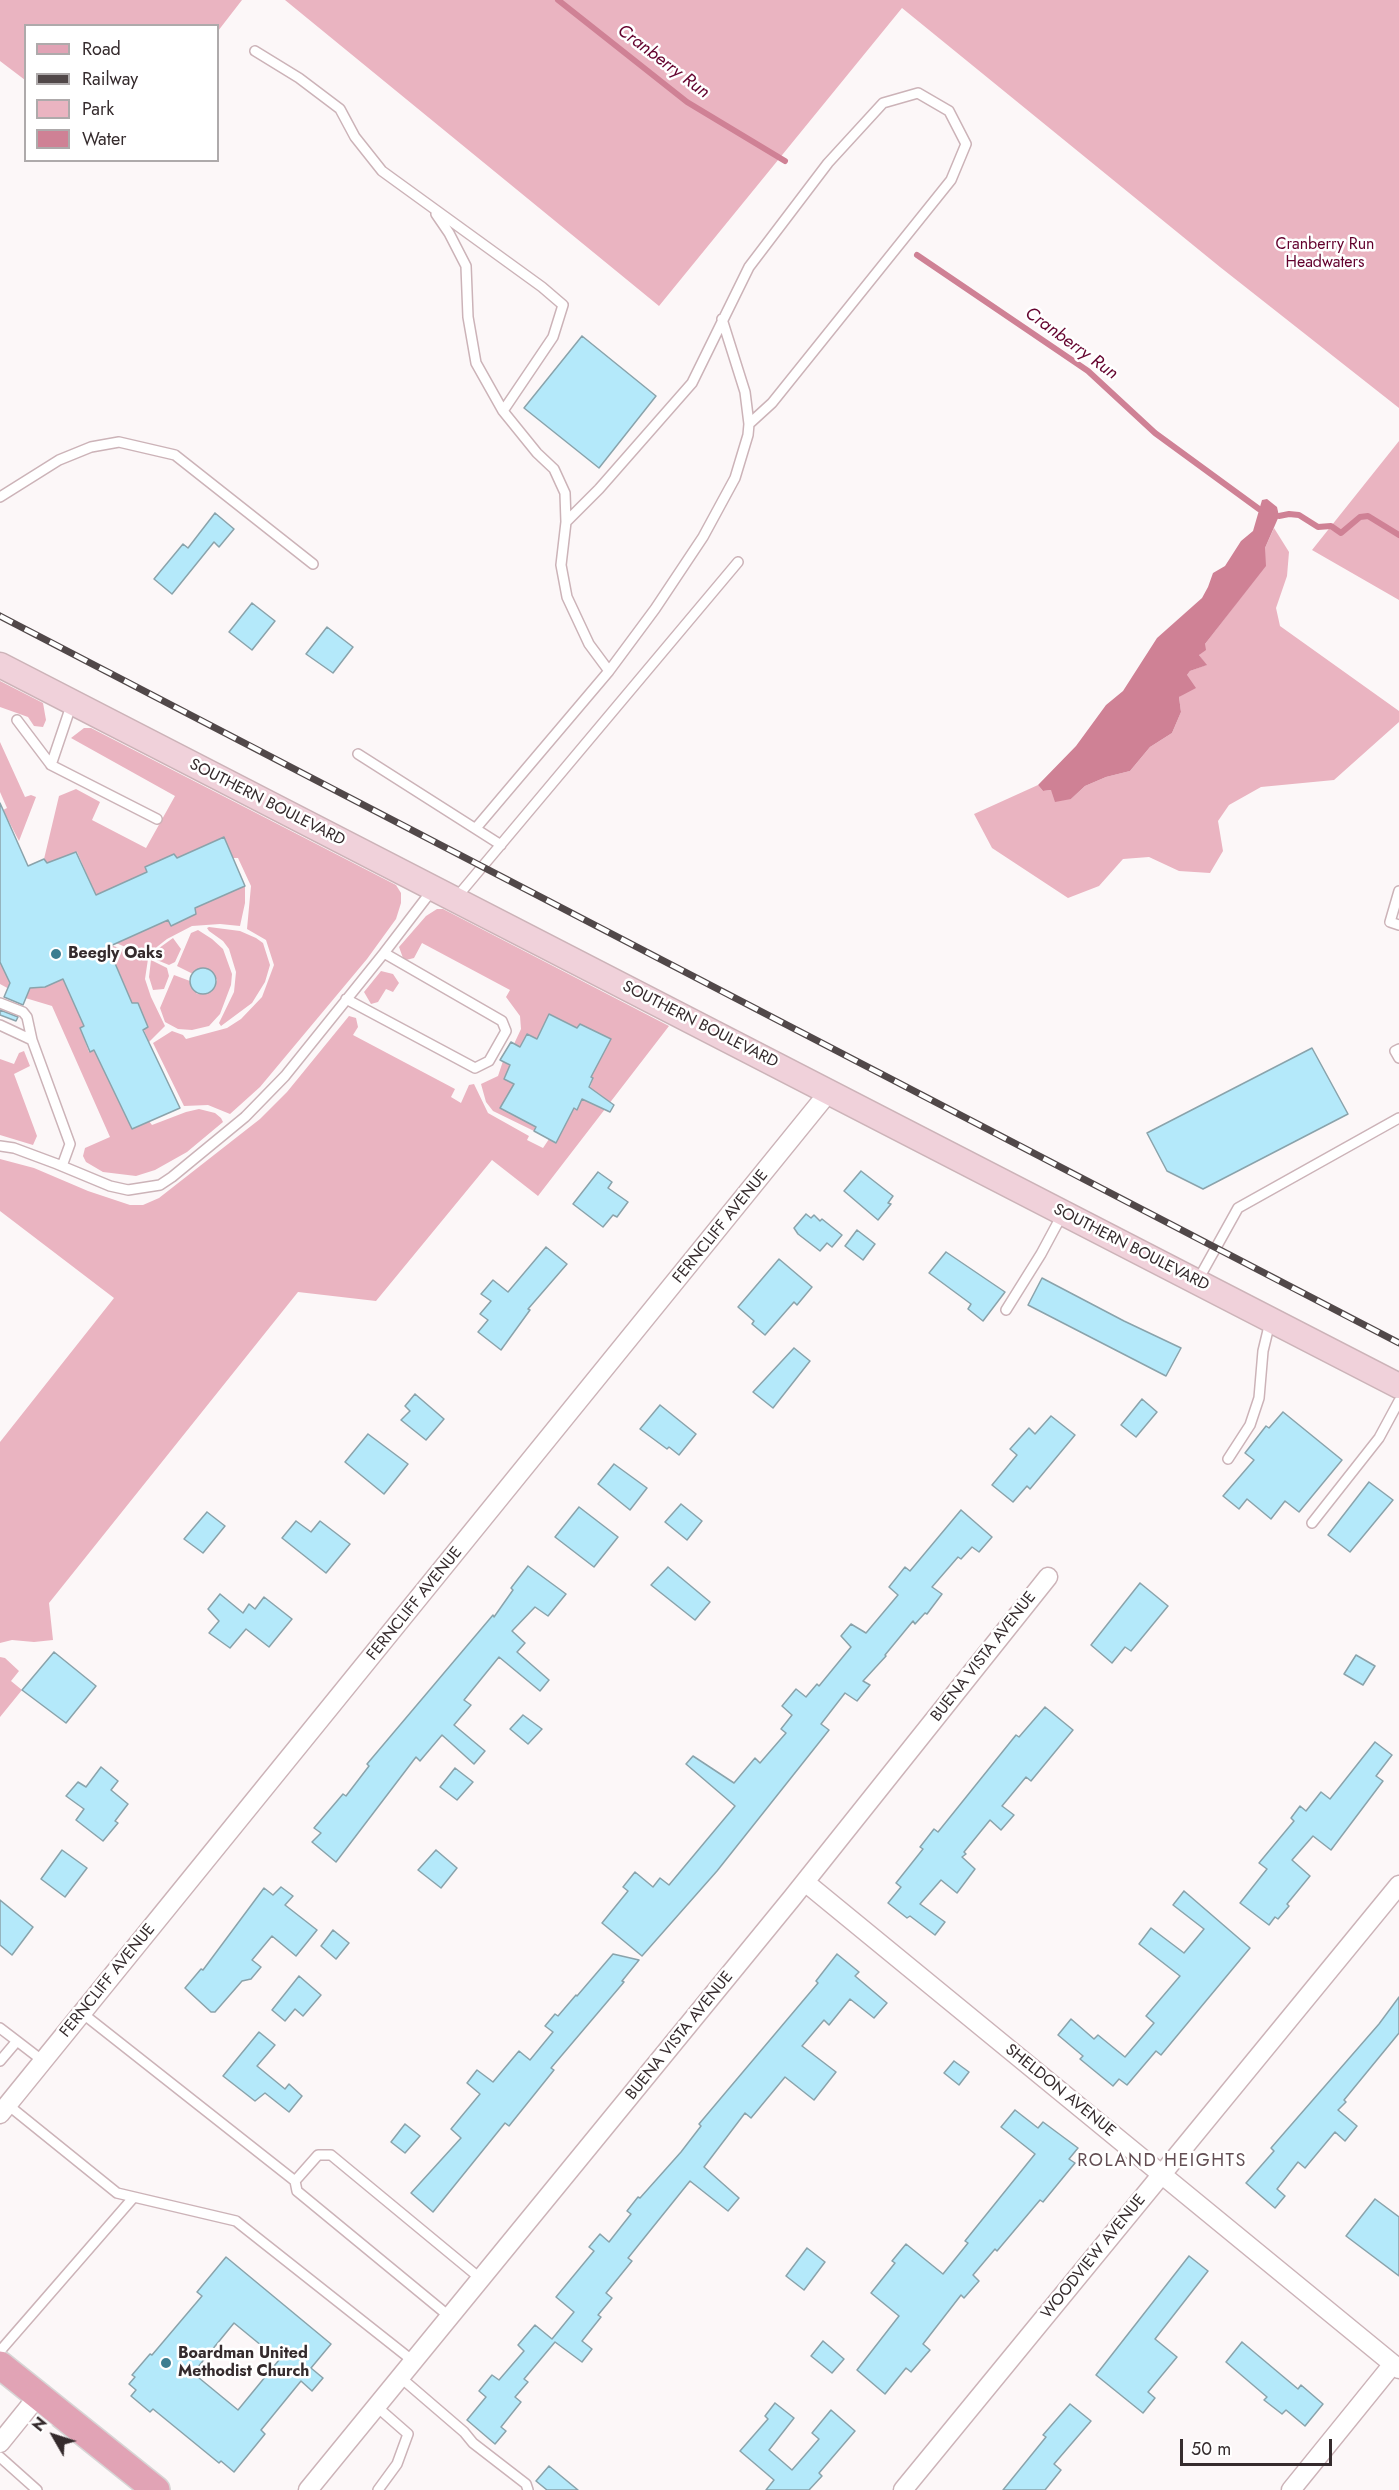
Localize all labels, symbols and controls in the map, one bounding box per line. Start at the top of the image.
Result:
water label: Cranberry Run [613,20,713,104]
legend [24,24,219,162]
text: Road [82,36,121,62]
text: Railway [82,66,138,92]
text: Park [82,96,114,122]
text: Water [82,126,126,152]
park label: Cranberry Run Headwaters [1276,235,1374,273]
water label: Cranberry Run [1020,303,1122,385]
street label: SOUTHERN BOULEVARD [186,755,348,851]
place label: Beegly Oaks [68,944,162,964]
marker: Beegly Oaks [49,947,63,961]
street label: SOUTHERN BOULEVARD [619,977,781,1073]
street label: FERNCLIFF AVENUE [669,1166,773,1288]
street label: SOUTHERN BOULEVARD [1050,1200,1212,1296]
street label: FERNCLIFF AVENUE [363,1543,467,1665]
street label: BUENA VISTA AVENUE [927,1588,1041,1726]
street label: FERNCLIFF AVENUE [56,1920,160,2042]
street label: BUENA VISTA AVENUE [622,1968,738,2104]
street label: SHELDON AVENUE [1001,2041,1119,2141]
district label: ROLAND HEIGHTS [1077,2151,1247,2173]
street label: WOODVIEW AVENUE [1038,2191,1150,2323]
place label: Boardman United Methodist Church [178,2344,309,2382]
marker: Boardman United Methodist Church [159,2356,173,2370]
north arrow [24,2406,84,2466]
text: N [27,2412,53,2437]
scale bar [1183,2427,1334,2465]
text: 50 m [1191,2436,1231,2462]

